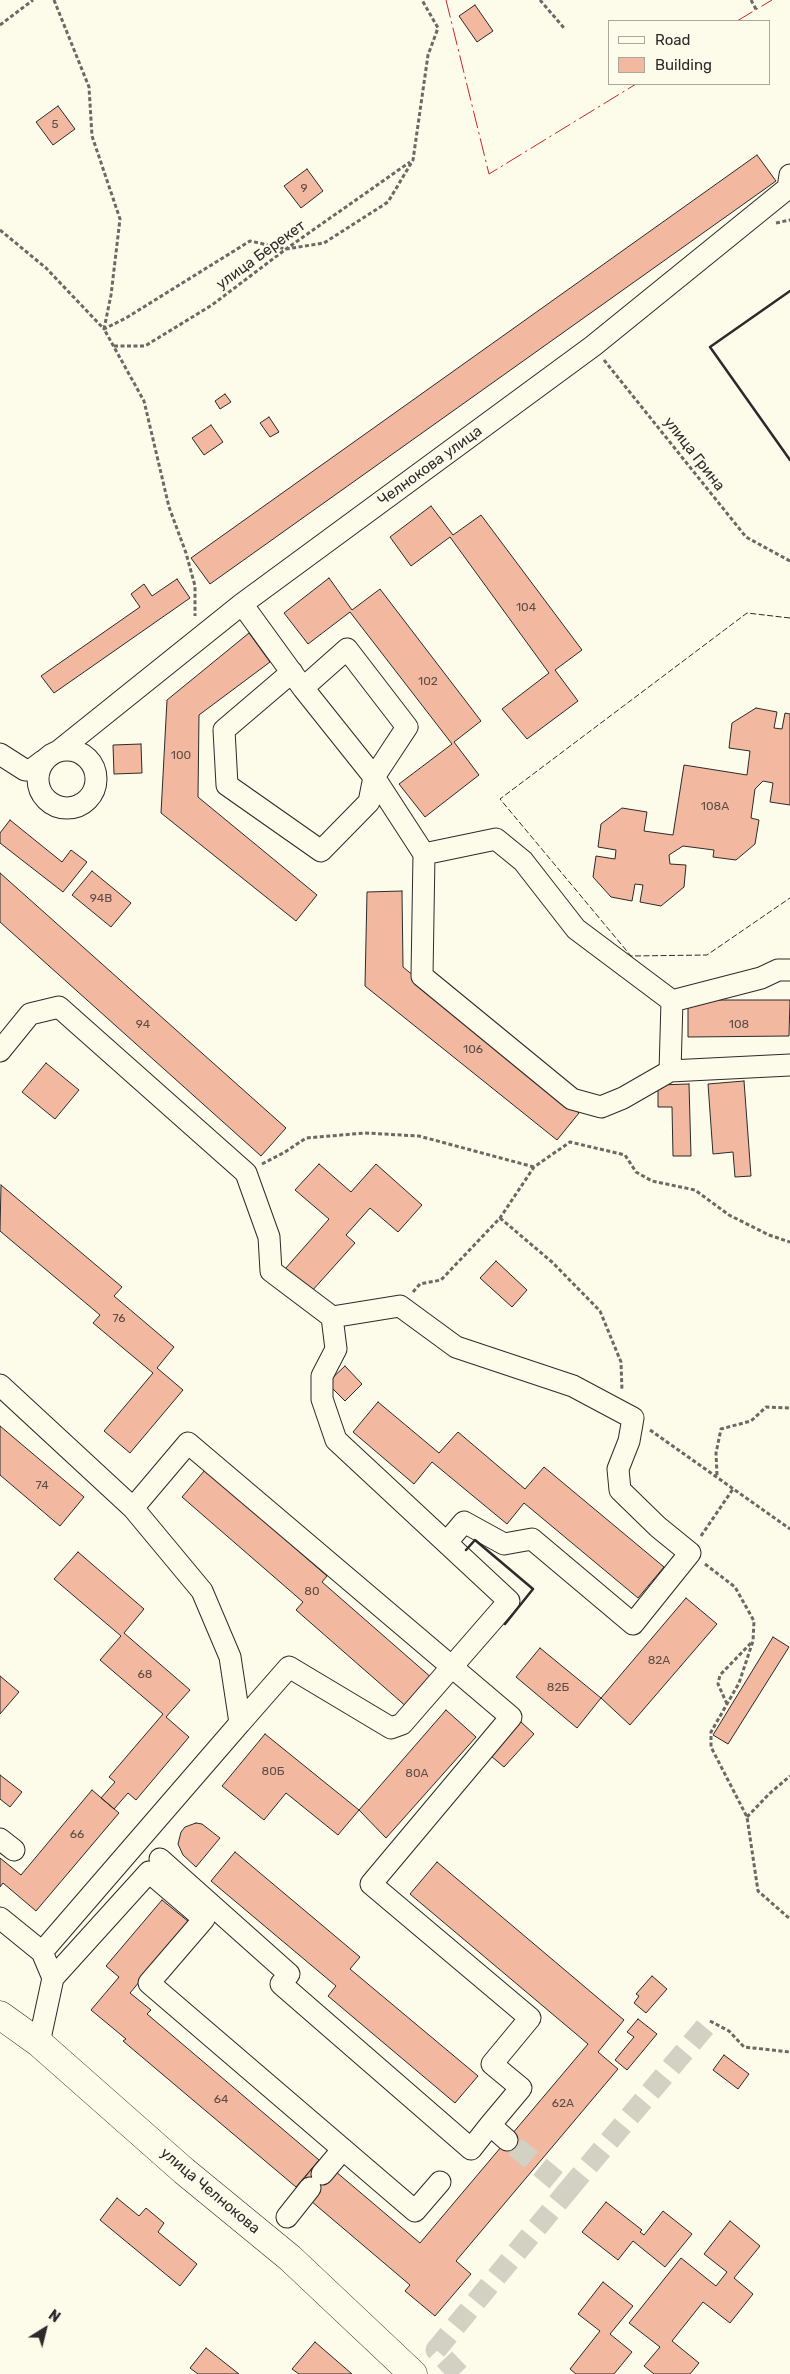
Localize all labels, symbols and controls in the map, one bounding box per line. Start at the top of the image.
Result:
legend [608,20,770,85]
text: Road [655,31,691,49]
text: Building [655,56,712,74]
house number: 5 [51,118,59,132]
house number: 9 [300,182,308,196]
street label: улица Берекет [213,217,309,293]
street label: улица Грина [660,413,728,495]
street label: Челнокова улица [374,422,486,510]
house number: 104 [516,601,536,615]
house number: 102 [418,675,438,689]
house number: 100 [171,749,191,763]
house number: 108А [701,800,729,814]
house number: 94В [90,892,112,906]
house number: 94 [136,1018,150,1032]
house number: 108 [729,1018,749,1032]
house number: 106 [463,1043,483,1057]
house number: 76 [112,1312,126,1326]
house number: 74 [35,1479,49,1493]
house number: 80 [304,1585,320,1599]
house number: 82А [648,1654,670,1668]
house number: 68 [138,1668,152,1682]
house number: 82Б [547,1681,569,1695]
house number: 80Б [262,1765,284,1779]
house number: 80А [405,1767,429,1781]
house number: 66 [70,1828,84,1842]
house number: 64 [214,2093,228,2107]
house number: 62А [552,2097,574,2111]
street label: улица Челнокова [157,2144,263,2238]
north arrow [20,2304,70,2354]
text: N [45,2307,63,2326]

